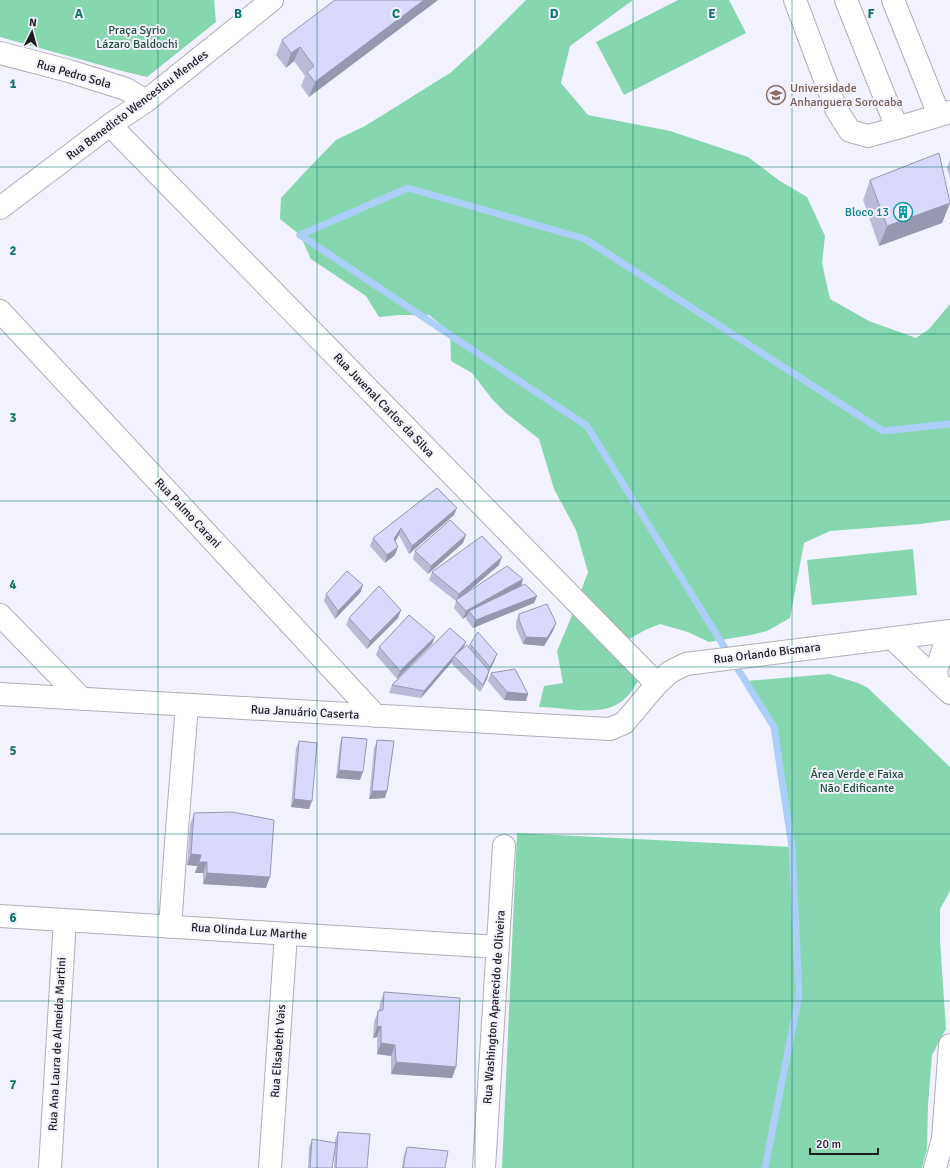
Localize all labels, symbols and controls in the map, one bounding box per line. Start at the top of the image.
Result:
text: A [75,6,84,22]
text: B [234,6,242,22]
text: C [392,6,400,22]
text: D [550,6,559,22]
text: E [708,6,716,22]
text: F [868,6,875,22]
north arrow [12,12,52,52]
text: N [29,16,37,29]
park label: Praça Syrio Lázaro Baldochi [96,23,178,52]
street label: Rua Benedicto Wenceslau Mendes [63,47,211,164]
street label: Rua Pedro Sola [35,57,113,92]
text: 1 [9,76,17,92]
place label: Universidade Anhanguera Sorocaba [790,81,902,110]
school or university icon: Universidade Anhanguera Sorocaba [765,84,787,106]
building icon: Bloco 13 [892,201,914,223]
place label: Bloco 13 [845,205,889,220]
text: 2 [9,243,17,259]
street label: Rua Juvenal Carlos da Silva [330,350,437,461]
text: 3 [9,410,17,426]
street label: Rua Palmo Carani [151,475,224,551]
text: 4 [9,577,17,593]
street label: Rua Orlando Bismara [713,639,821,668]
street label: Rua Januário Caserta [250,702,360,723]
text: 5 [9,743,17,759]
park label: Área Verde e Faixa Não Edificante [810,767,904,796]
text: 6 [9,910,17,926]
street label: Rua Washington Aparecido de Oliveira [480,910,509,1104]
street label: Rua Olinda Luz Marthe [190,920,307,943]
street label: Rua Ana Laura de Almeida Martini [45,957,70,1131]
street label: Rua Elisabeth Vais [268,1004,289,1098]
text: 7 [9,1077,17,1093]
scale bar [810,1130,878,1156]
text: 20 m [816,1137,841,1152]

